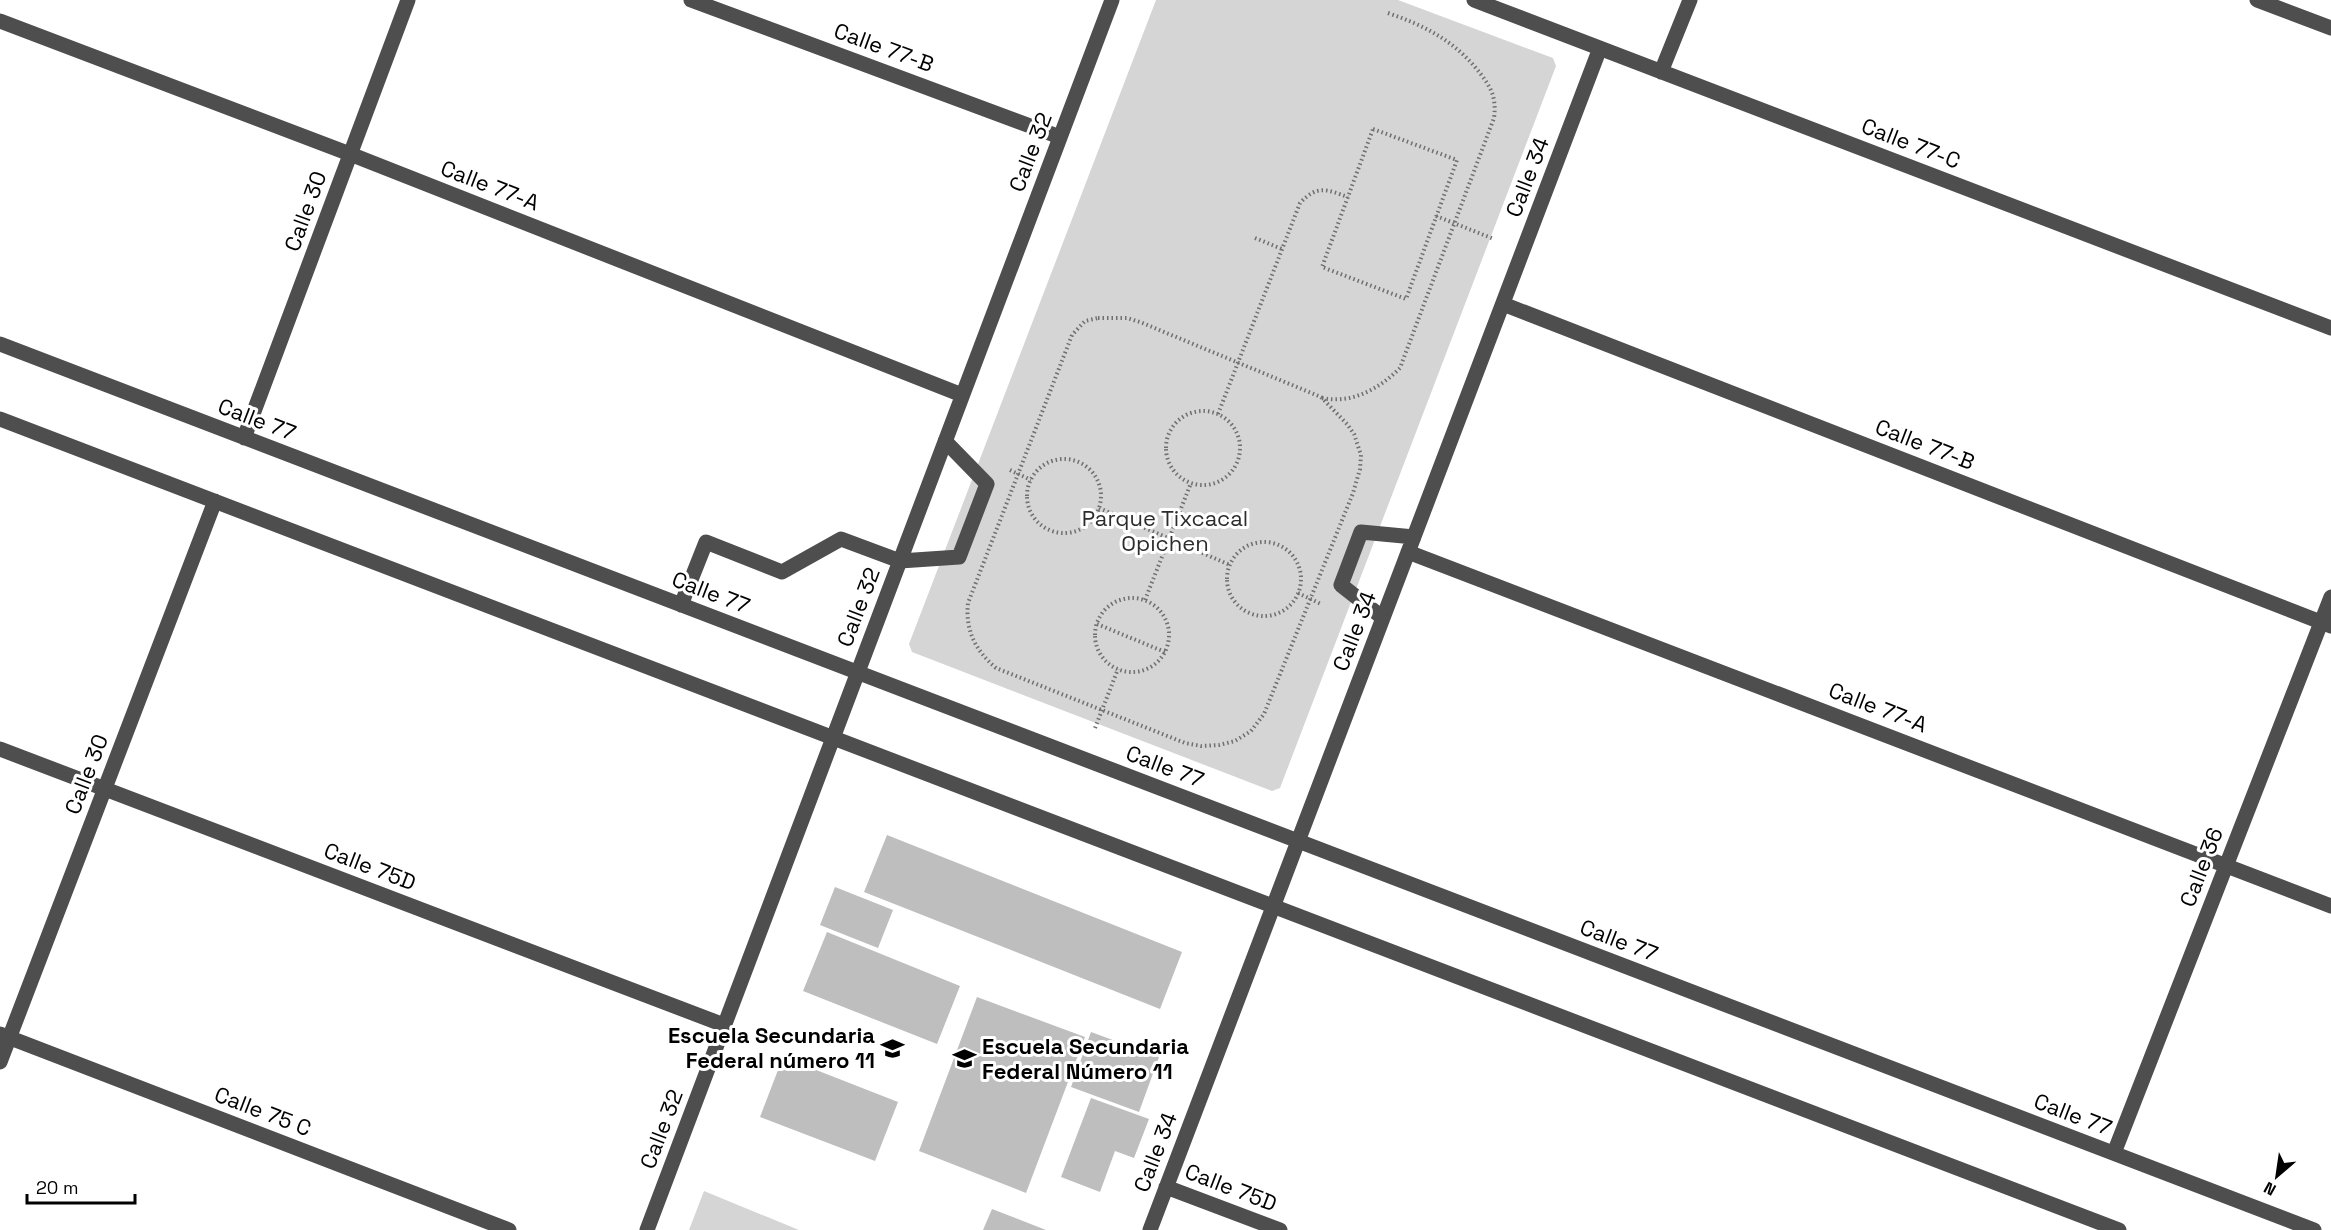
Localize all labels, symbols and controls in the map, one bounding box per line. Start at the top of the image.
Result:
street label: Calle 77-B [830,16,938,78]
street label: Calle 32 [1002,108,1058,196]
street label: Calle 77-C [1857,111,1965,175]
street label: Calle 34 [1499,133,1555,221]
street label: Calle 77-A [437,153,543,217]
street label: Calle 30 [278,167,332,255]
street label: Calle 77 [214,391,300,447]
street label: Calle 77-B [1871,412,1979,476]
park label: Parque Tixcacal Opichen [1082,504,1248,557]
street label: Calle 32 [830,563,886,651]
street label: Calle 77 [668,564,754,620]
street label: Calle 34 [1326,587,1382,675]
street label: Calle 77-A [1825,675,1931,739]
street label: Calle 30 [58,730,114,818]
street label: Calle 77 [1122,738,1208,794]
street label: Calle 36 [2173,823,2229,911]
street label: Calle 75D [320,836,420,896]
street label: Calle 77 [1576,912,1662,968]
place label: Escuela Secundaria Federal número 11 [668,1021,875,1074]
place label: Escuela Secundaria Federal Número 11 [982,1032,1189,1085]
school or university icon: Escuela Secundaria Federal número 11 [880,1035,906,1061]
school or university icon: Escuela Secundaria Federal Número 11 [951,1046,977,1072]
street label: Calle 75 C [211,1080,315,1142]
street label: Calle 32 [633,1085,689,1173]
street label: Calle 77 [2030,1086,2116,1142]
street label: Calle 34 [1127,1108,1183,1196]
north arrow [2247,1146,2307,1206]
street label: Calle 75D [1181,1157,1281,1217]
scale bar [27,1167,135,1205]
text: 20 m [36,1176,79,1199]
text: N [2260,1177,2280,1200]

